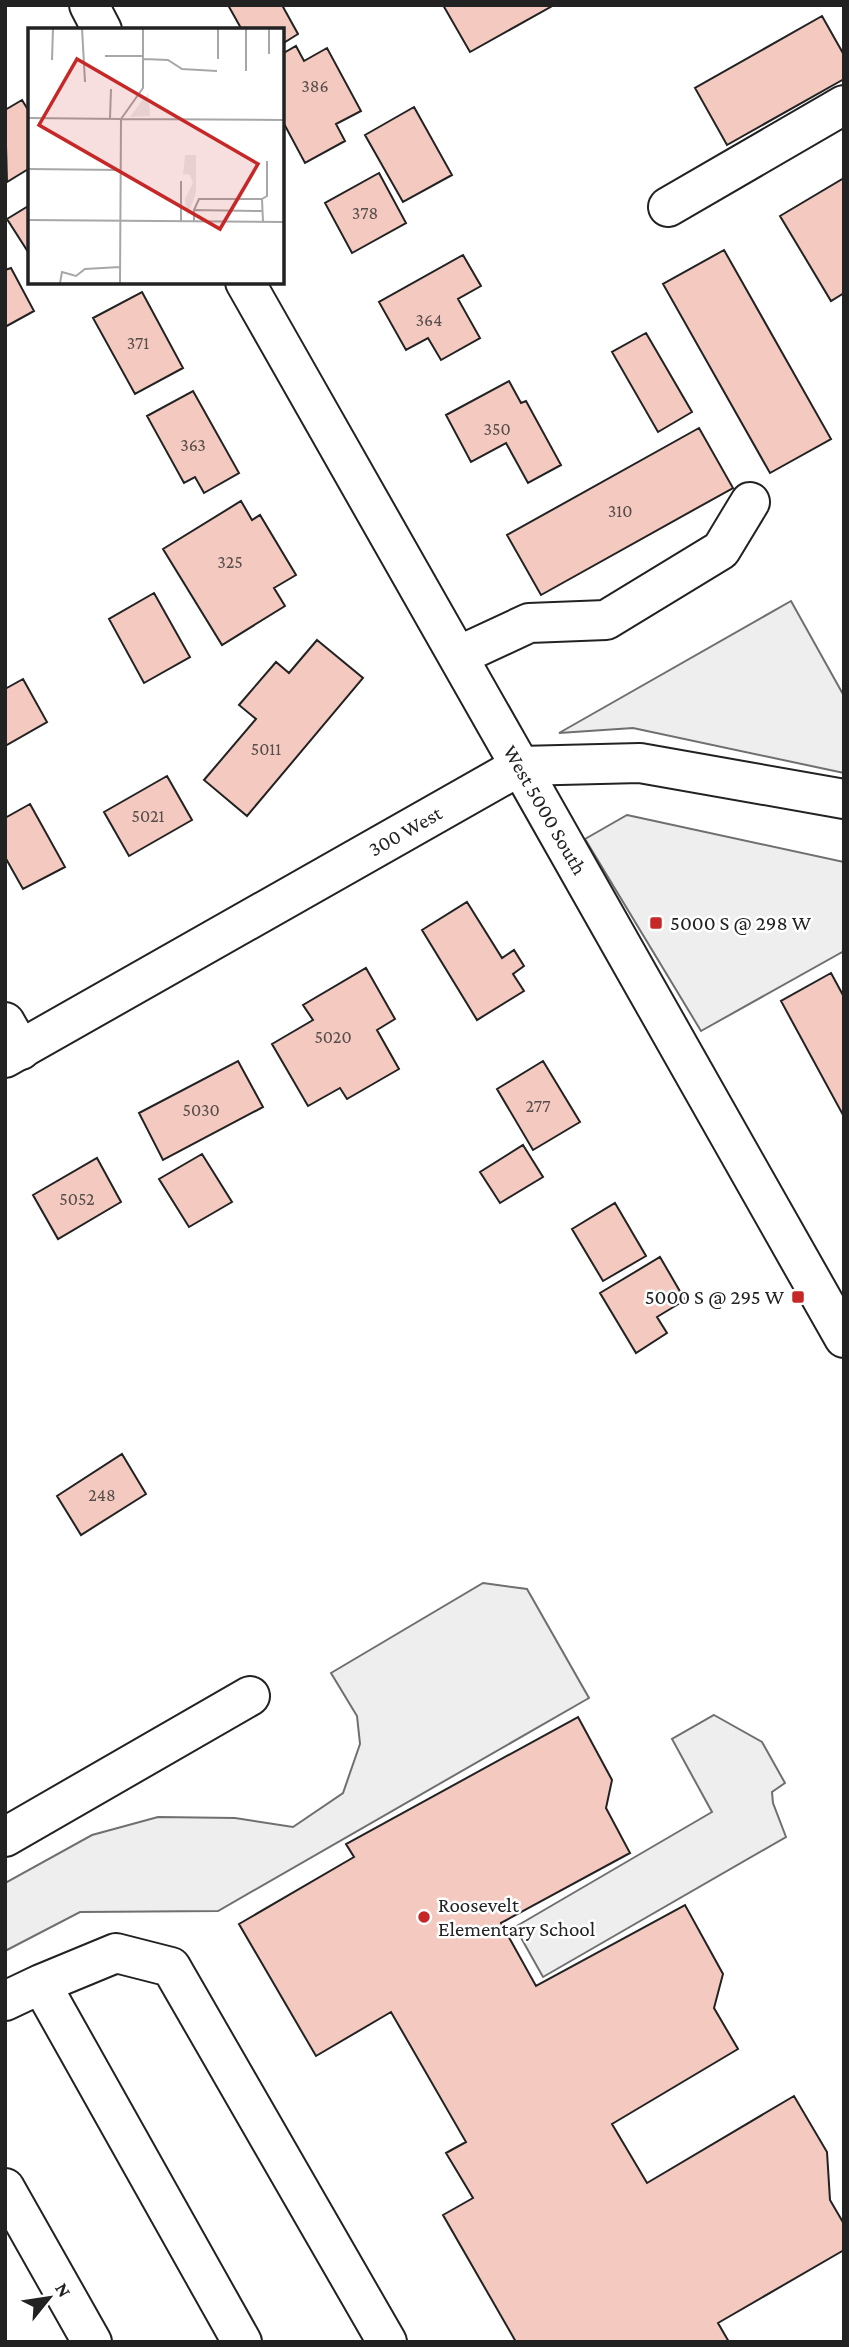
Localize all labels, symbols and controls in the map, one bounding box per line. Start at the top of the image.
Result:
inset map [28,28,284,284]
house number: 386 [301,76,329,96]
house number: 378 [352,203,378,223]
house number: 364 [416,310,442,330]
house number: 371 [127,333,149,353]
house number: 350 [483,419,511,439]
house number: 363 [180,435,206,455]
house number: 310 [608,501,632,521]
house number: 325 [217,552,243,572]
house number: 5011 [251,739,281,759]
street label: West 5000 South [498,741,592,879]
street label: 300 West [364,800,447,861]
house number: 5021 [131,806,165,826]
place label: 5000 S @ 298 W [670,911,812,935]
marker: 5000 S @ 298 W [648,915,664,931]
house number: 5020 [314,1027,352,1047]
house number: 277 [526,1096,550,1116]
house number: 5030 [182,1100,220,1120]
house number: 5052 [59,1189,95,1209]
place label: 5000 S @ 295 W [645,1285,785,1309]
marker: 5000 S @ 295 W [790,1289,806,1305]
house number: 248 [88,1485,116,1505]
place label: Roosevelt Elementary School [438,1893,595,1941]
marker: Roosevelt Elementary School [416,1909,432,1925]
north arrow [14,2263,84,2333]
text: N [51,2279,76,2301]

